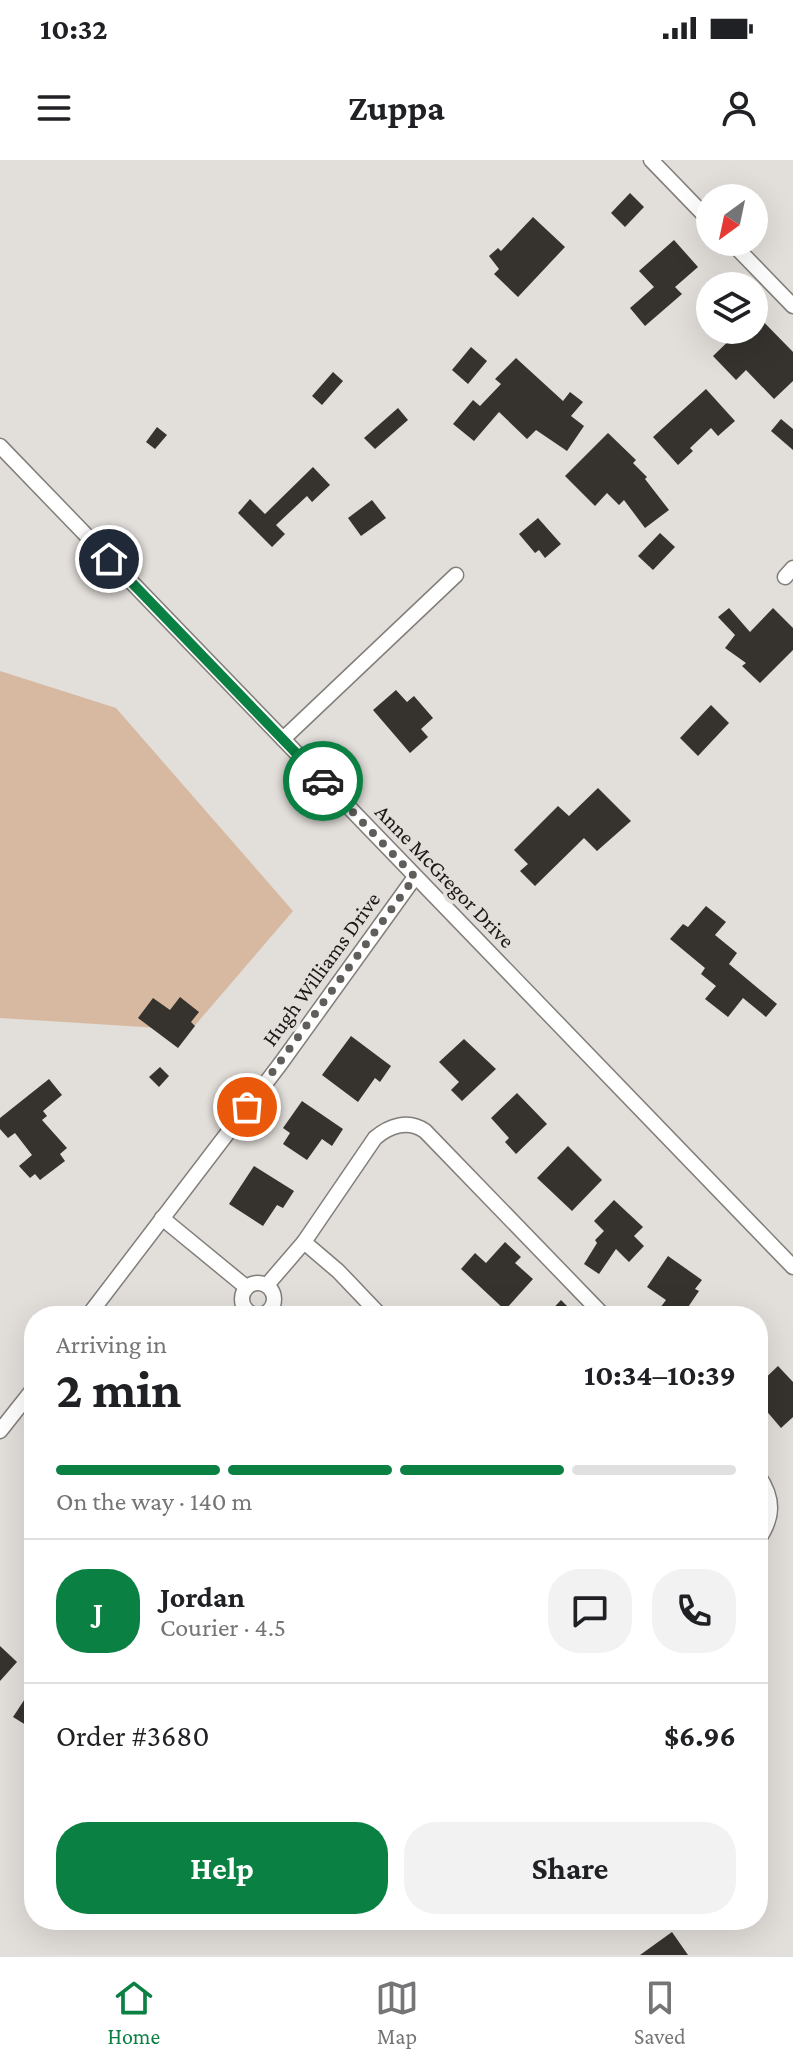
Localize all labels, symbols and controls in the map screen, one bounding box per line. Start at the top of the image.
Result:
text: 10:32 [40,12,107,45]
icon: menu [32,86,76,130]
icon: person [717,86,761,130]
text: Zuppa [348,88,445,128]
north arrow [696,184,768,256]
map controls [696,184,768,344]
button: layers [696,272,768,344]
pin [75,525,143,593]
icon: home [87,537,131,581]
courier [283,741,363,821]
icon: car [301,759,345,803]
street label: Anne McGregor Drive [370,799,520,953]
street label: Hugh Williams Drive [257,887,385,1051]
pin [213,1073,281,1141]
icon: bag [225,1085,269,1129]
text: Arriving in [56,1330,167,1359]
text: 10:34–10:39 [584,1358,736,1391]
text: 2 min [56,1360,181,1418]
text: On the way · 140 m [56,1487,252,1516]
button: chat [548,1569,632,1653]
button: phone [652,1569,736,1653]
text: Jordan [160,1580,245,1613]
text: J [93,1595,103,1628]
text: Courier · 4.5 [160,1613,286,1642]
text: Order #3680 [56,1719,209,1752]
text: $6.96 [664,1719,736,1752]
button: Help [56,1822,388,1914]
button: Share [404,1822,736,1914]
tab: Home [107,1976,160,2049]
tab: Map [375,1976,419,2049]
tab: Saved [634,1976,686,2049]

